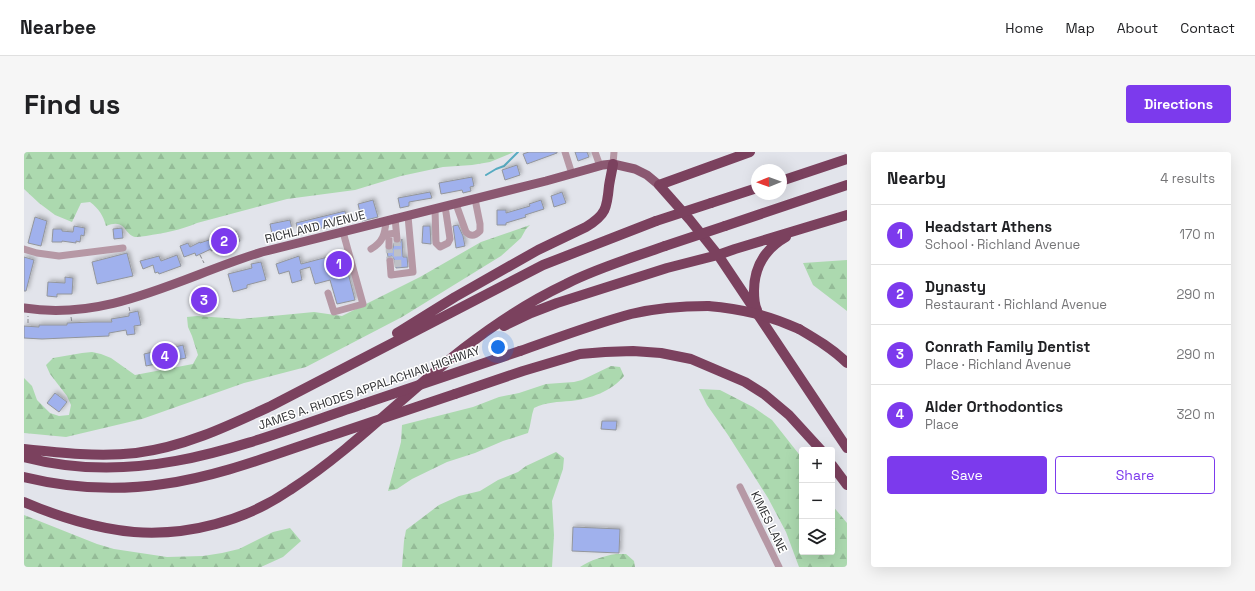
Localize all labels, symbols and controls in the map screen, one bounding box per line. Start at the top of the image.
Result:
text: Nearbee [20,15,96,40]
text: Home [1005,19,1043,37]
text: Map [1065,19,1095,37]
text: About [1117,19,1158,37]
text: Contact [1180,19,1235,37]
button: Directions [1126,85,1231,123]
text: Find us [24,86,121,122]
north arrow [751,164,787,200]
text: Nearby [887,167,946,189]
text: 4 results [1160,170,1215,187]
street label: RICHLAND AVENUE [263,207,367,247]
text: Headstart Athens [925,217,1052,236]
pin: 2 [211,226,237,256]
text: 1 [897,226,903,243]
text: 170 m [1179,226,1215,243]
text: School · Richland Avenue [925,236,1080,253]
pin: 1 [326,249,352,279]
text: Dynasty [925,277,986,296]
pin: 3 [191,285,217,315]
text: 2 [896,286,904,303]
text: 290 m [1176,286,1215,303]
text: Restaurant · Richland Avenue [925,296,1107,313]
your location [488,337,508,357]
text: Conrath Family Dentist [925,337,1090,356]
pin: 4 [152,341,178,371]
street label: JAMES A. RHODES APPALACHIAN HIGHWAY [256,342,483,434]
text: 3 [896,346,904,363]
text: 290 m [1176,346,1215,363]
text: Place · Richland Avenue [925,356,1071,373]
text: Alder Orthodontics [925,397,1063,416]
text: 4 [896,406,904,423]
text: 320 m [1176,406,1215,423]
text: Place [925,416,959,433]
map controls [799,447,835,555]
button: + [799,447,835,483]
button: Save [887,456,1047,494]
button: Share [1055,456,1215,494]
button: − [799,483,835,519]
street label: KIMES LANE [747,489,791,556]
button: layers [799,519,835,555]

